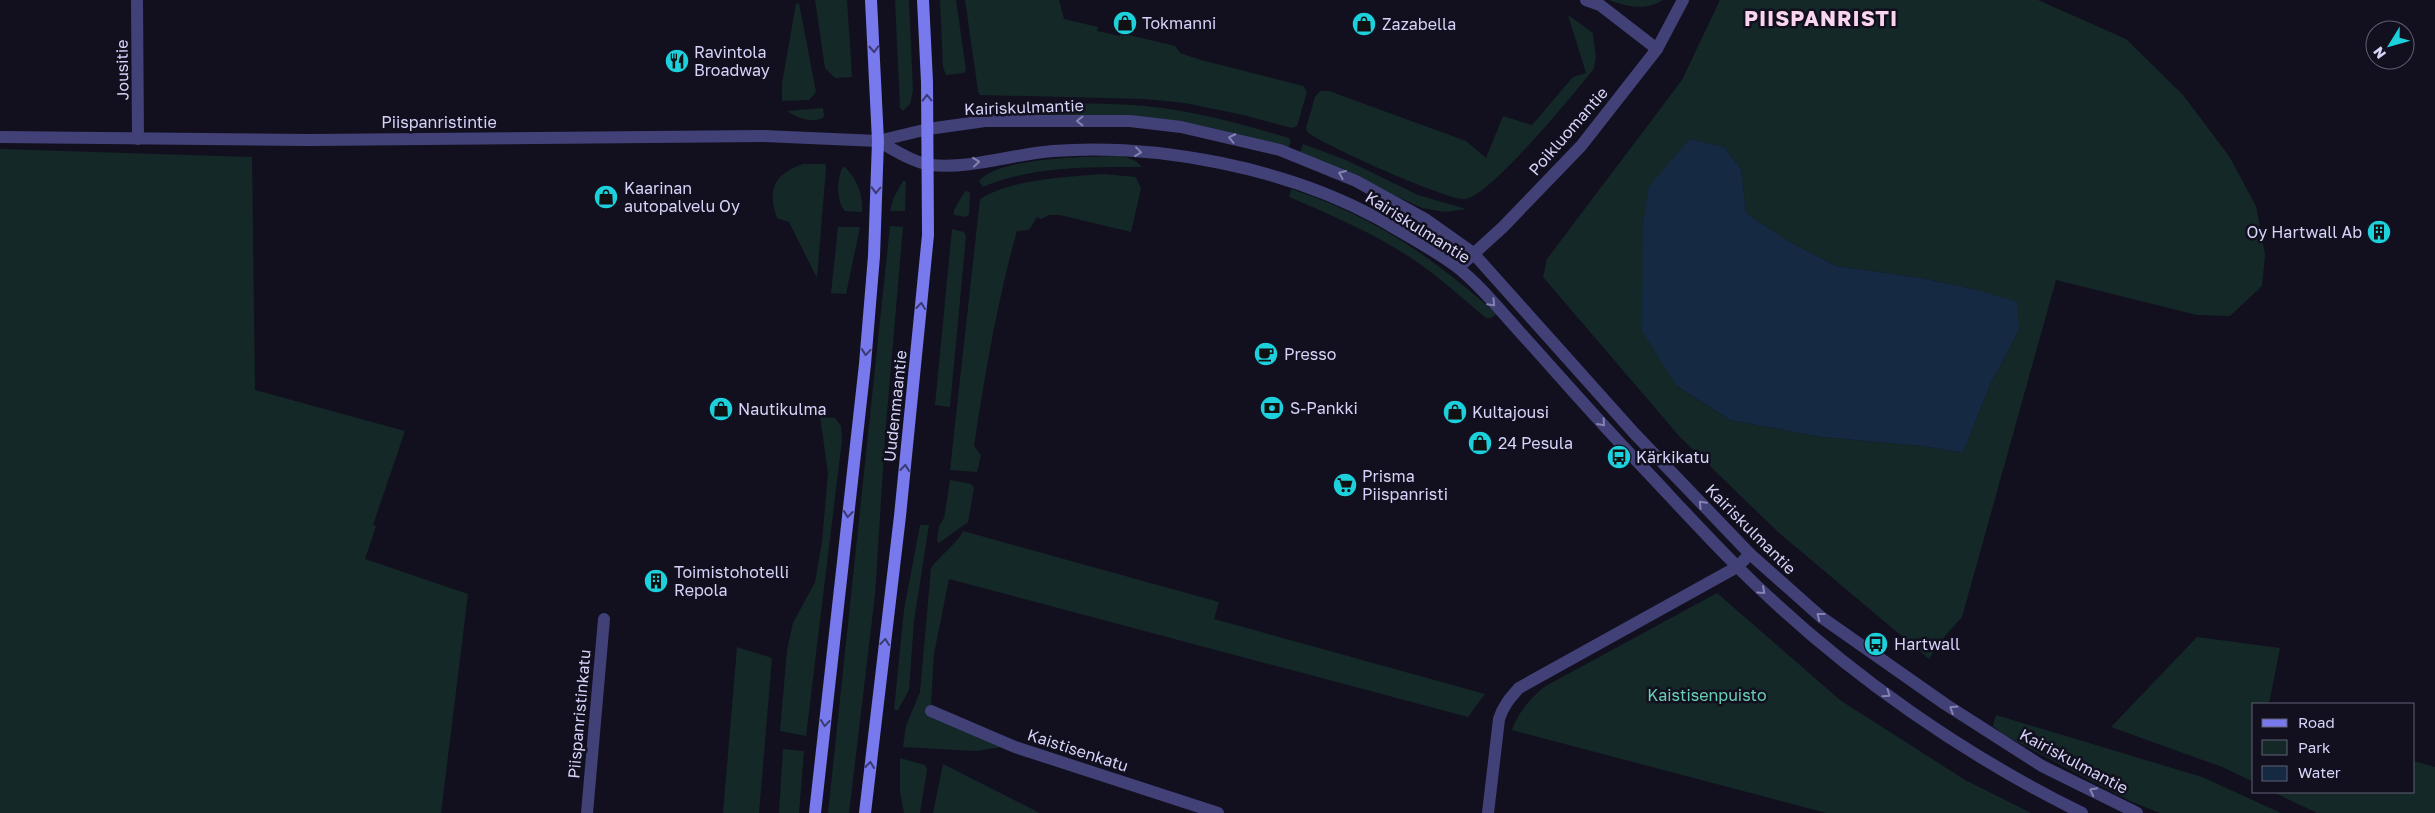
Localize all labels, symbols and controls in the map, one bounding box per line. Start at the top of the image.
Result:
district label: PIISPANRISTI [1744,5,1898,31]
shop icon: Tokmanni [1112,10,1138,36]
shop icon: Zazabella [1351,11,1377,37]
place label: Tokmanni [1142,13,1216,33]
place label: Zazabella [1382,14,1456,34]
north arrow [2365,20,2415,70]
street label: Jousitie [111,39,133,101]
place label: Ravintola Broadway [694,42,770,80]
text: N [2369,44,2389,62]
one-way arrow [868,45,879,53]
restaurant icon: Ravintola Broadway [664,48,690,74]
street label: Poikluomantie [1524,83,1612,179]
one-way arrow [922,94,932,102]
street label: Kairiskulmantie [964,95,1084,119]
street label: Piispanristintie [381,112,497,132]
one-way arrow [1076,116,1084,126]
one-way arrow [1228,133,1237,144]
one-way arrow [1134,146,1142,157]
one-way arrow [973,157,981,168]
one-way arrow [1338,170,1347,181]
place label: Kaarinan autopalvelu Oy [624,178,740,216]
shop icon: Kaarinan autopalvelu Oy [593,184,619,210]
one-way arrow [871,186,881,194]
street label: Kairiskulmantie [1362,187,1474,267]
building icon: Oy Hartwall Ab [2366,219,2392,245]
place label: Oy Hartwall Ab [2246,222,2362,242]
one-way arrow [1486,297,1495,306]
one-way arrow [915,302,926,310]
cafe icon: Presso [1253,341,1279,367]
place label: Presso [1284,344,1336,364]
one-way arrow [860,349,871,357]
street label: Uudenmaantie [879,349,911,463]
bank icon: S-Pankki [1259,395,1285,421]
shop icon: Nautikulma [708,396,734,422]
place label: S-Pankki [1290,398,1358,418]
place label: Nautikulma [738,399,827,419]
shop icon: Kultajousi [1442,399,1468,425]
place label: Kultajousi [1472,402,1549,422]
one-way arrow [1596,417,1605,426]
shop icon: 24 Pesula [1467,430,1493,456]
place label: 24 Pesula [1498,433,1573,453]
bus stop icon: Kärkikatu [1606,444,1632,470]
place label: Kärkikatu [1636,447,1709,467]
one-way arrow [899,464,910,472]
place label: Prisma Piispanristi [1362,466,1448,504]
supermarket icon: Prisma Piispanristi [1332,472,1358,498]
street label: Kairiskulmantie [1702,480,1800,578]
one-way arrow [1699,501,1708,510]
one-way arrow [843,510,854,518]
place label: Toimistohotelli Repola [674,562,789,600]
building icon: Toimistohotelli Repola [643,568,669,594]
one-way arrow [1757,585,1766,594]
one-way arrow [1816,613,1826,622]
bus stop icon: Hartwall [1863,631,1889,657]
place label: Hartwall [1894,634,1960,654]
one-way arrow [879,638,890,646]
street label: Piispanristinkatu [563,649,595,779]
park label: Kaistisenpuisto [1647,685,1767,705]
one-way arrow [1882,688,1891,697]
legend [2252,703,2415,793]
one-way arrow [1950,706,1959,715]
text: Road [2298,713,2335,731]
one-way arrow [820,720,831,728]
street label: Kaistisenkatu [1025,724,1131,776]
street label: Kairiskulmantie [2016,724,2132,798]
text: Park [2298,738,2331,756]
one-way arrow [865,760,875,769]
text: Water [2298,763,2341,781]
one-way arrow [2089,787,2098,797]

